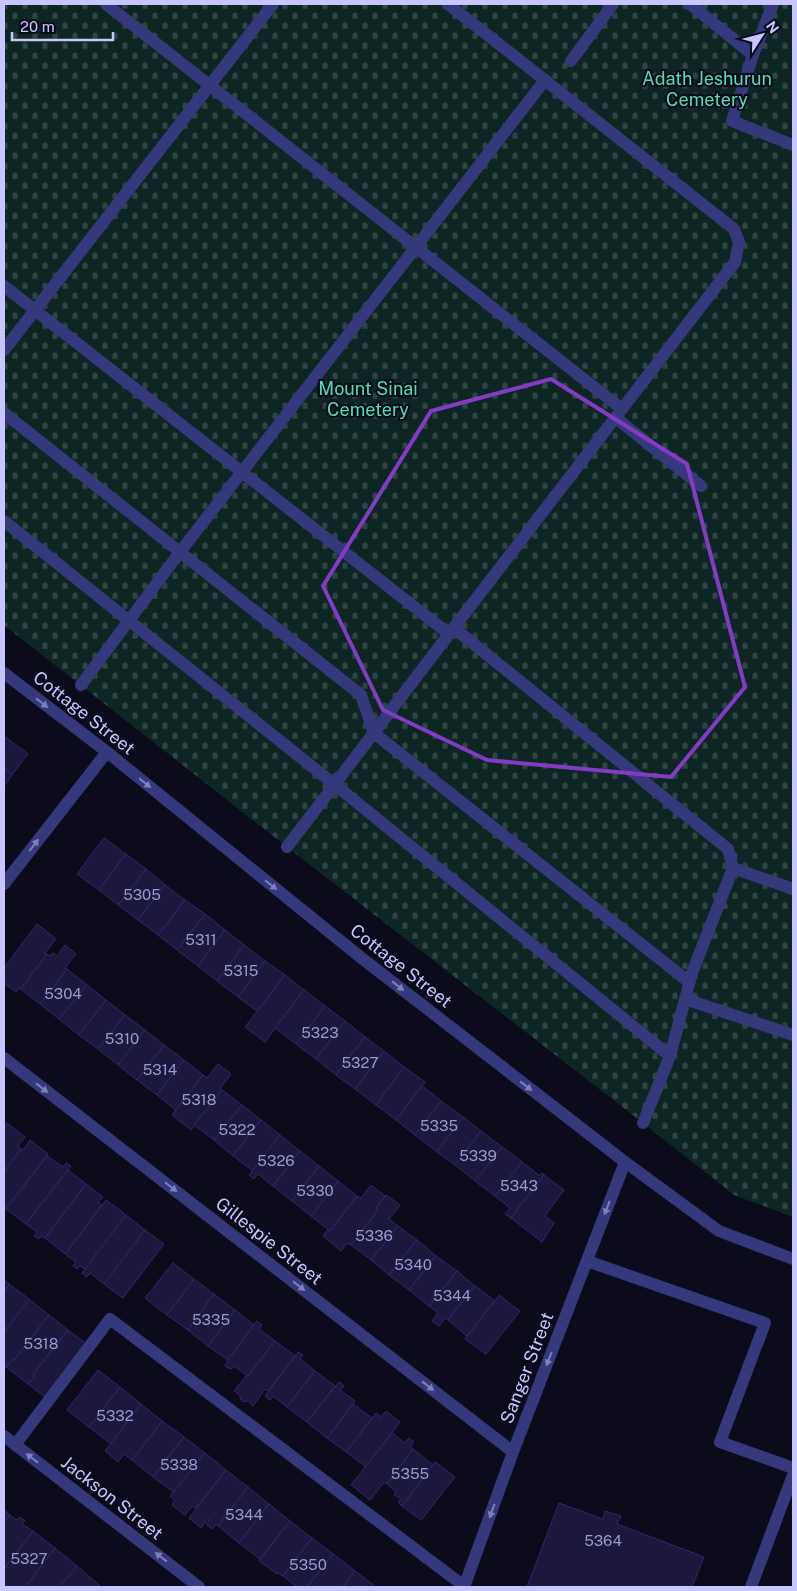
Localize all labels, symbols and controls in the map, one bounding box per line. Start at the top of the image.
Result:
scale bar [12,10,114,42]
north arrow [737,10,787,60]
text: 20 m [20,18,55,35]
text: N [763,18,782,36]
park label: Adath Jeshurun Cemetery [642,68,772,110]
park label: Mount Sinai Cemetery [318,378,418,420]
street label: Cottage Street [29,666,139,759]
one-way arrow [35,697,48,708]
one-way arrow [138,778,151,789]
one-way arrow [28,839,39,852]
one-way arrow [264,880,277,891]
house number: 5305 [123,886,161,903]
street label: Cottage Street [346,919,456,1012]
house number: 5311 [185,931,217,948]
house number: 5315 [224,962,258,979]
one-way arrow [391,981,404,992]
house number: 5304 [44,985,82,1002]
house number: 5323 [301,1024,339,1041]
house number: 5310 [105,1030,139,1047]
house number: 5327 [341,1054,379,1071]
house number: 5314 [143,1061,177,1078]
one-way arrow [520,1081,533,1091]
one-way arrow [35,1082,48,1093]
house number: 5318 [182,1091,216,1108]
house number: 5335 [420,1117,458,1134]
house number: 5322 [219,1121,256,1138]
house number: 5339 [459,1147,497,1164]
house number: 5326 [257,1152,295,1169]
house number: 5343 [500,1177,538,1194]
one-way arrow [164,1182,178,1192]
house number: 5330 [296,1182,334,1199]
street label: Gillespie Street [212,1192,327,1289]
one-way arrow [603,1201,611,1215]
house number: 5336 [355,1227,393,1244]
house number: 5340 [394,1256,432,1273]
one-way arrow [292,1281,305,1292]
house number: 5344 [433,1287,471,1304]
street label: Sanger Street [496,1309,557,1426]
house number: 5335 [192,1311,230,1328]
house number: 5318 [24,1335,58,1352]
one-way arrow [545,1352,552,1367]
one-way arrow [421,1381,435,1391]
house number: 5332 [96,1407,134,1424]
street label: Jackson Street [57,1451,167,1544]
one-way arrow [26,1452,39,1463]
house number: 5338 [160,1456,198,1473]
house number: 5355 [391,1465,429,1482]
one-way arrow [488,1504,495,1519]
house number: 5344 [225,1506,263,1523]
house number: 5364 [584,1532,622,1549]
house number: 5327 [10,1550,48,1567]
one-way arrow [155,1552,168,1563]
house number: 5350 [289,1556,327,1573]

